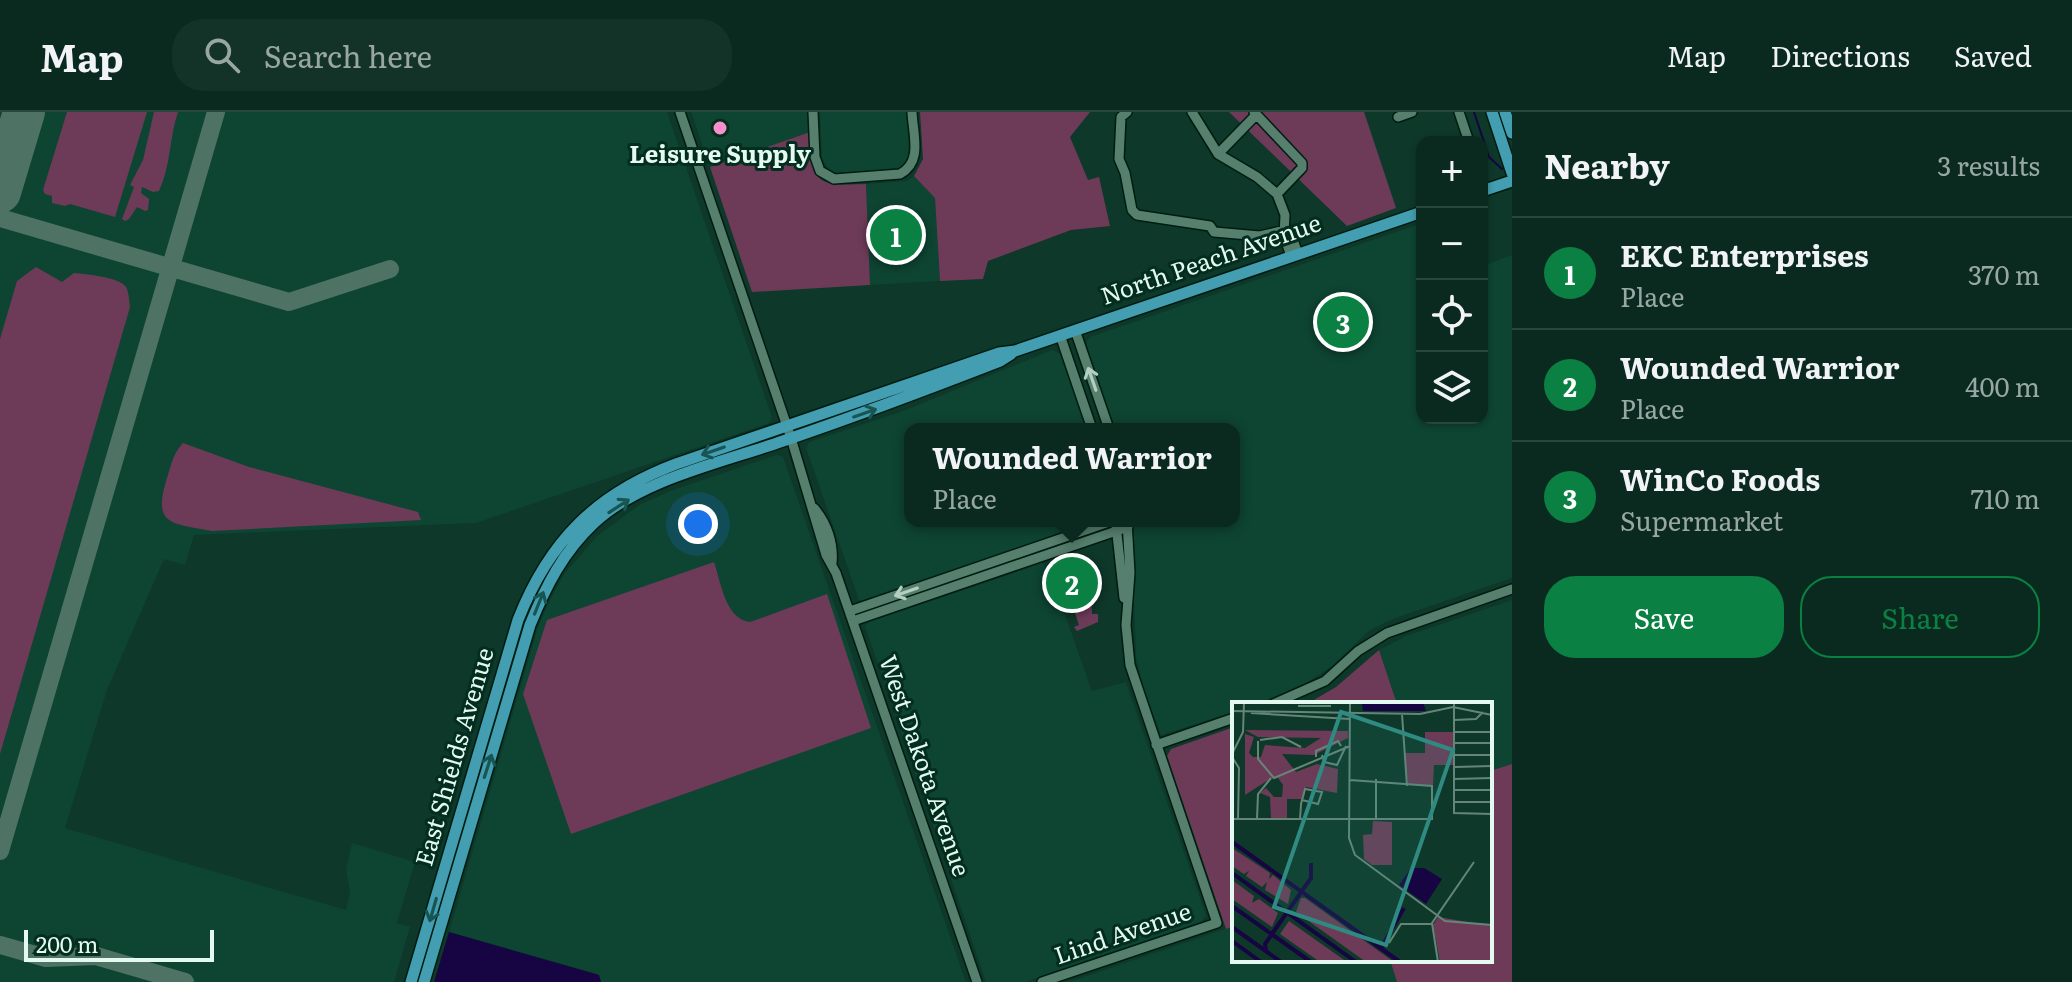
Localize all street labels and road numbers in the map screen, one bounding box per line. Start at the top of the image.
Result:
street label: North Peach Avenue [1095,204,1325,312]
street label: East Shields Avenue [405,643,501,870]
street label: West Dakota Avenue [872,650,981,881]
street label: Lind Avenue [1049,892,1195,971]

